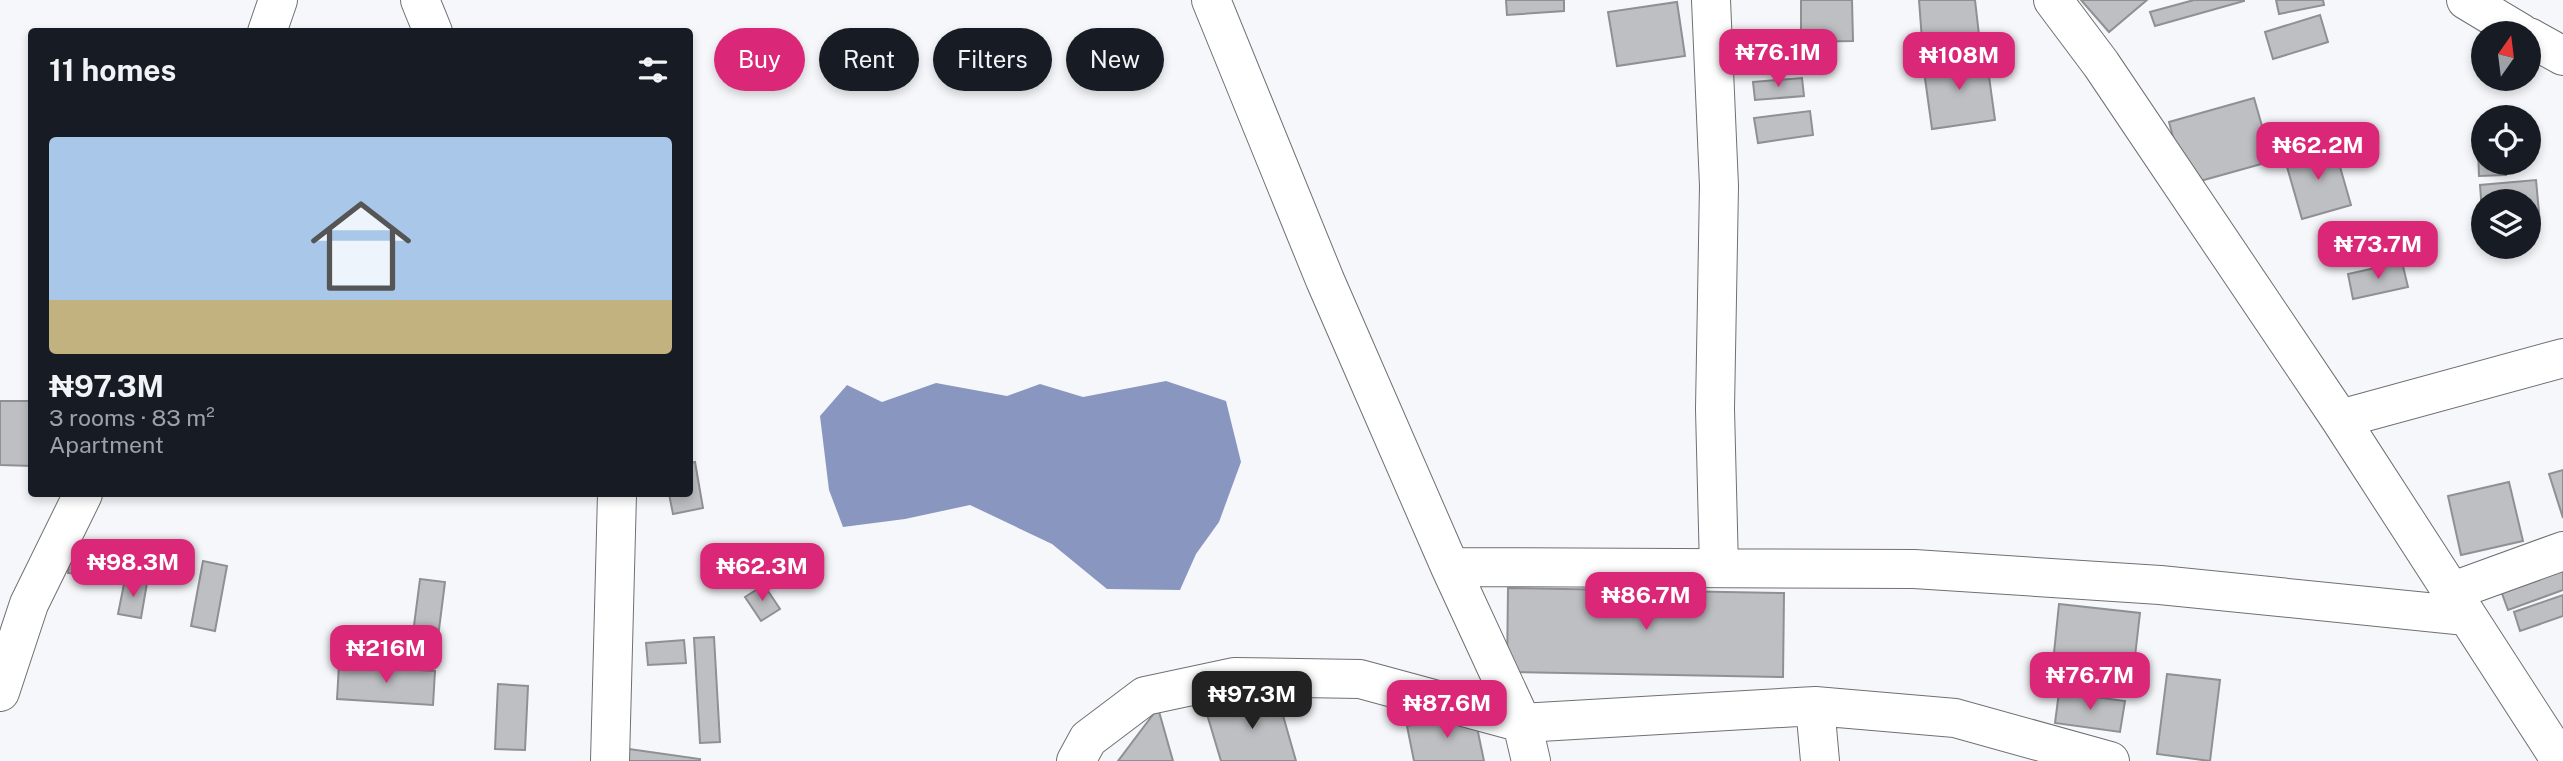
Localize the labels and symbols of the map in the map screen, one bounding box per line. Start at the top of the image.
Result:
north arrow [2471,21,2541,91]
pin: ₦76.1M [1721,29,1835,89]
pin: ₦108M [1910,32,2008,92]
pin: ₦62.2M [2261,122,2375,182]
pin: ₦73.7M [2321,222,2435,281]
pin: ₦98.3M [76,540,190,599]
pin: ₦62.3M [705,544,819,603]
pin: ₦86.7M [1589,572,1703,632]
pin: ₦216M [337,626,435,685]
pin: ₦76.7M [2033,652,2147,712]
pin: ₦97.3M [1195,672,1309,731]
pin: ₦87.6M [1390,680,1504,740]

